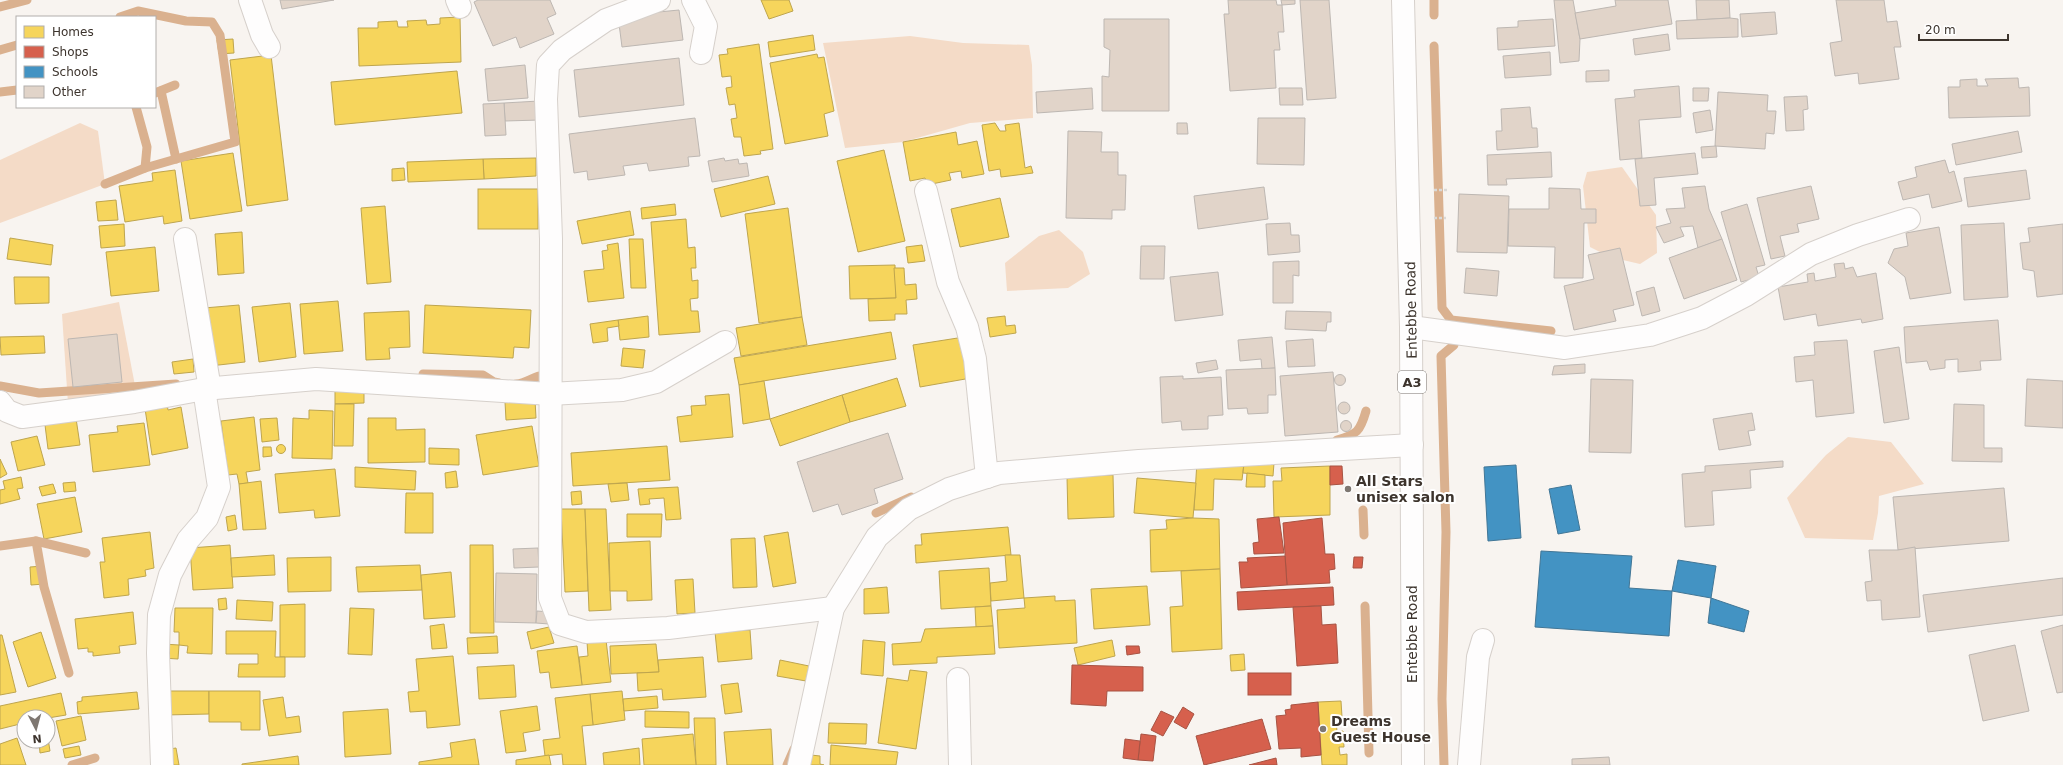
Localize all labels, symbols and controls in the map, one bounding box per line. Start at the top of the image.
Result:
legend [16,16,156,108]
scale bar [1919,16,2008,42]
text: 20 m [1925,23,1956,37]
text: Homes [52,25,94,39]
text: Shops [52,45,88,59]
text: Schools [52,65,98,79]
text: Other [52,85,86,99]
street label: Entebbe Road [1402,261,1420,359]
road number: A3 [1398,371,1426,393]
place label: All Stars unisex salon [1356,473,1455,505]
marker: All Stars unisex salon [1343,484,1353,494]
street label: Entebbe Road [1404,585,1420,683]
north arrow [16,709,56,749]
place label: Dreams Guest House [1331,713,1431,745]
marker: Dreams Guest House [1318,724,1328,734]
text: N [32,732,42,745]

